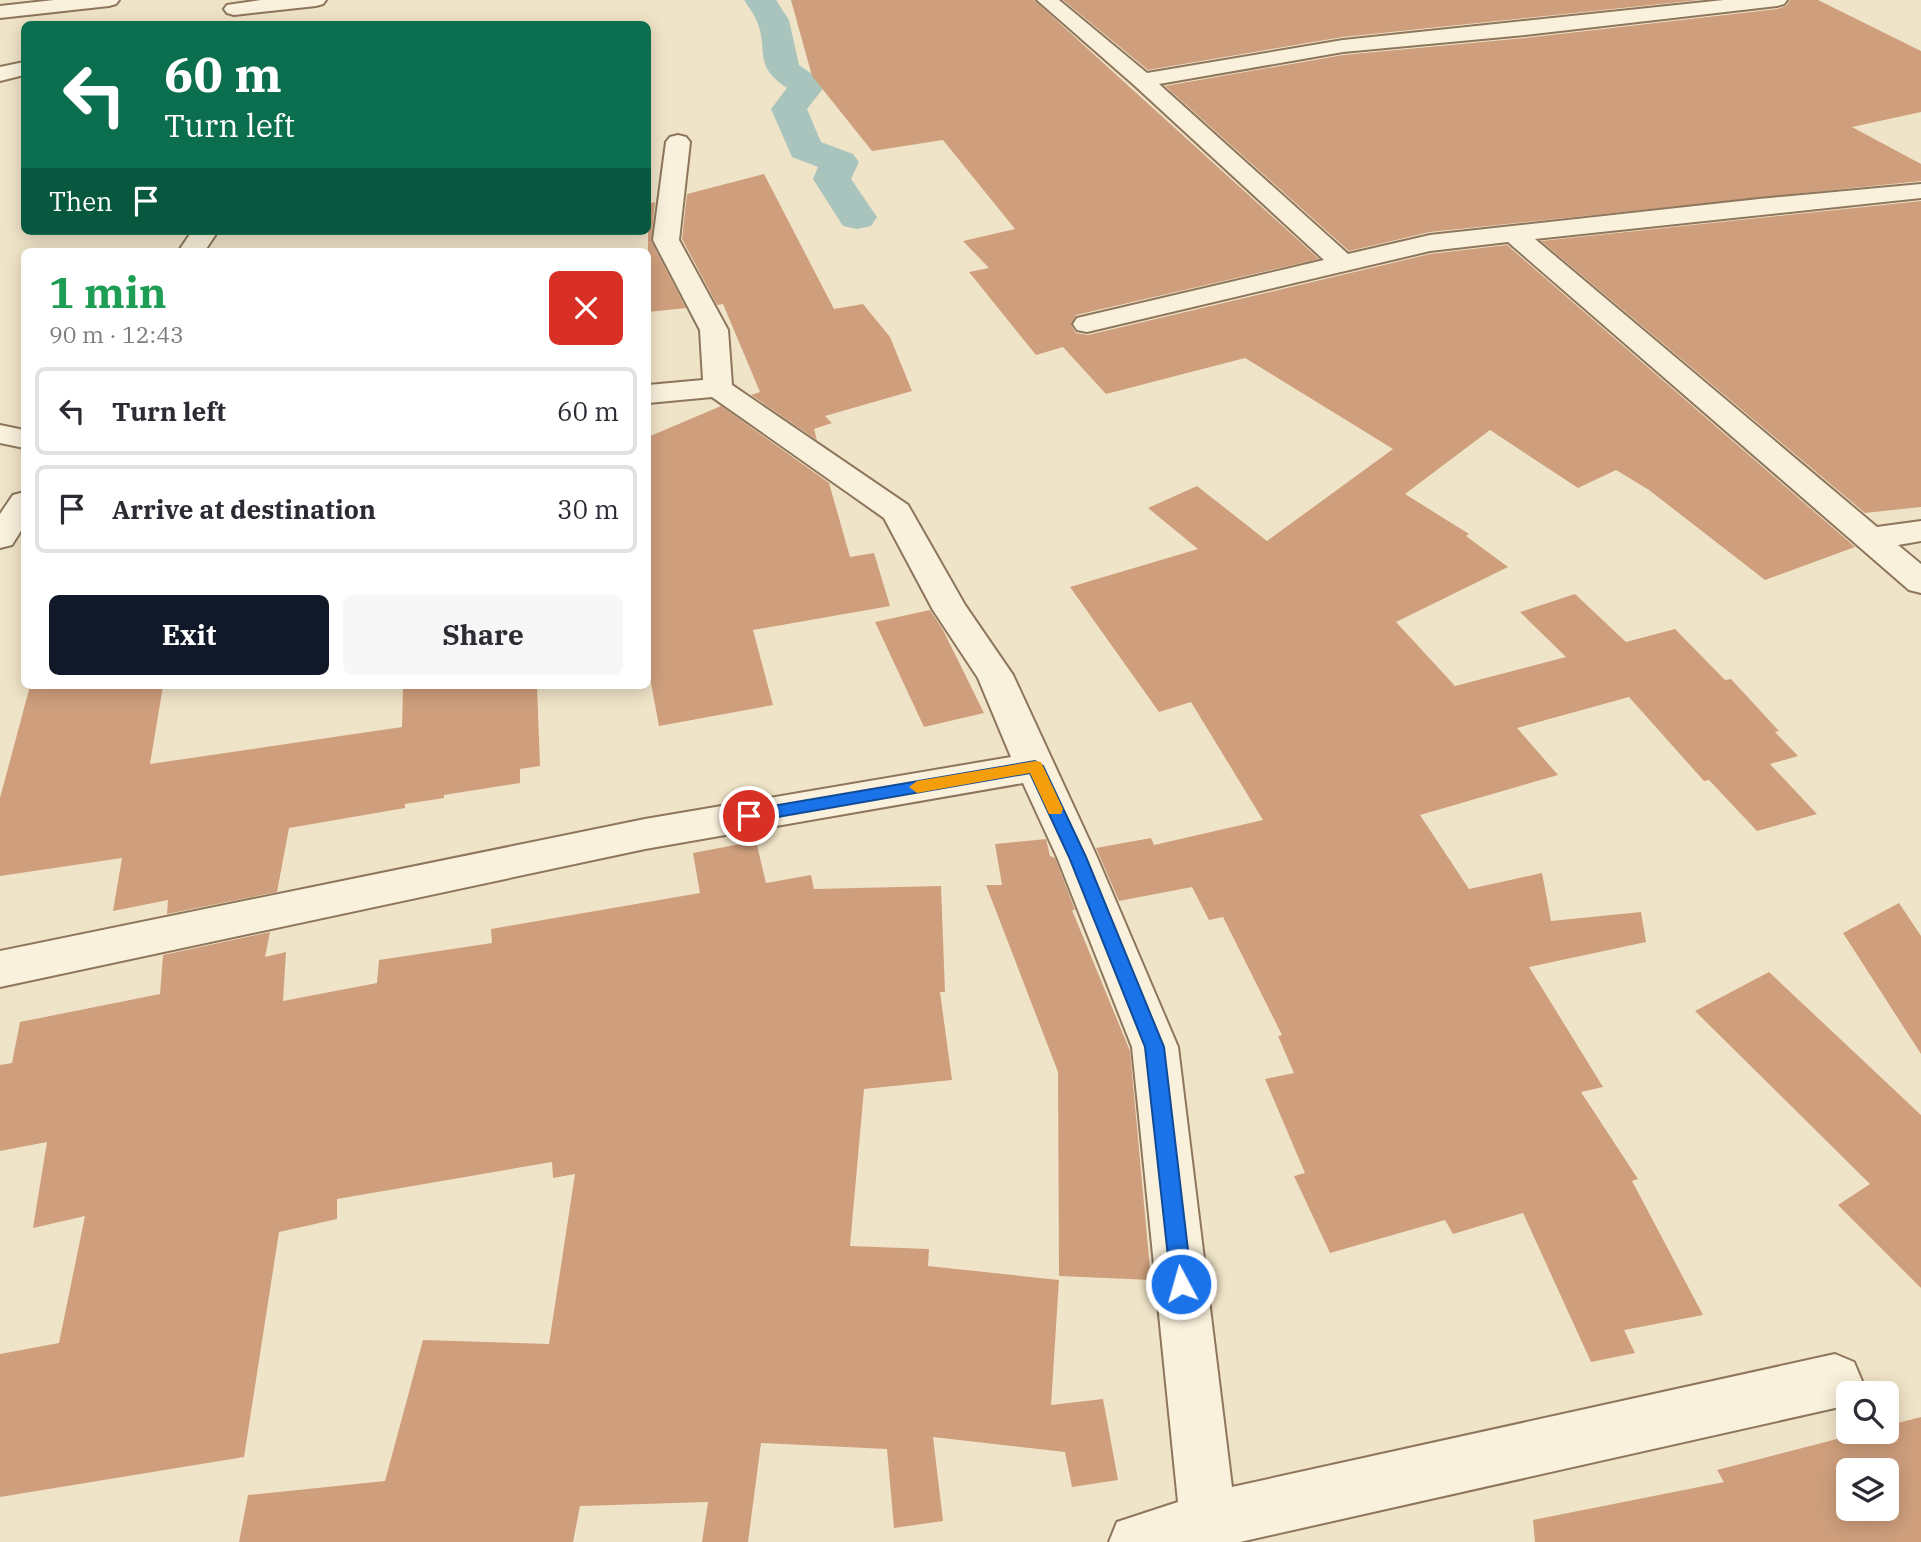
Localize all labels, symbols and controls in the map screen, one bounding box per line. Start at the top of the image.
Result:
text: 60 m [164,42,282,105]
icon: left [49,49,140,140]
text: Turn left [164,104,295,146]
icon: arrive [127,182,165,220]
text: Then [49,184,113,218]
text: 1 min [49,265,167,320]
button: close [549,271,623,345]
text: 90 m · 12:43 [49,319,184,349]
icon: left [53,392,91,430]
text: Turn left [112,394,226,428]
text: 60 m [557,394,619,428]
icon: arrive [53,490,91,528]
text: Arrive at destination [112,492,376,526]
text: 30 m [557,492,619,526]
button: Exit [49,595,329,675]
button: Share [343,595,623,675]
pin [719,786,779,846]
icon: arrive [730,797,768,835]
position arrow [1144,1247,1218,1321]
map controls [1836,1381,1899,1521]
button: search [1836,1381,1899,1444]
button: layers [1836,1458,1899,1521]

